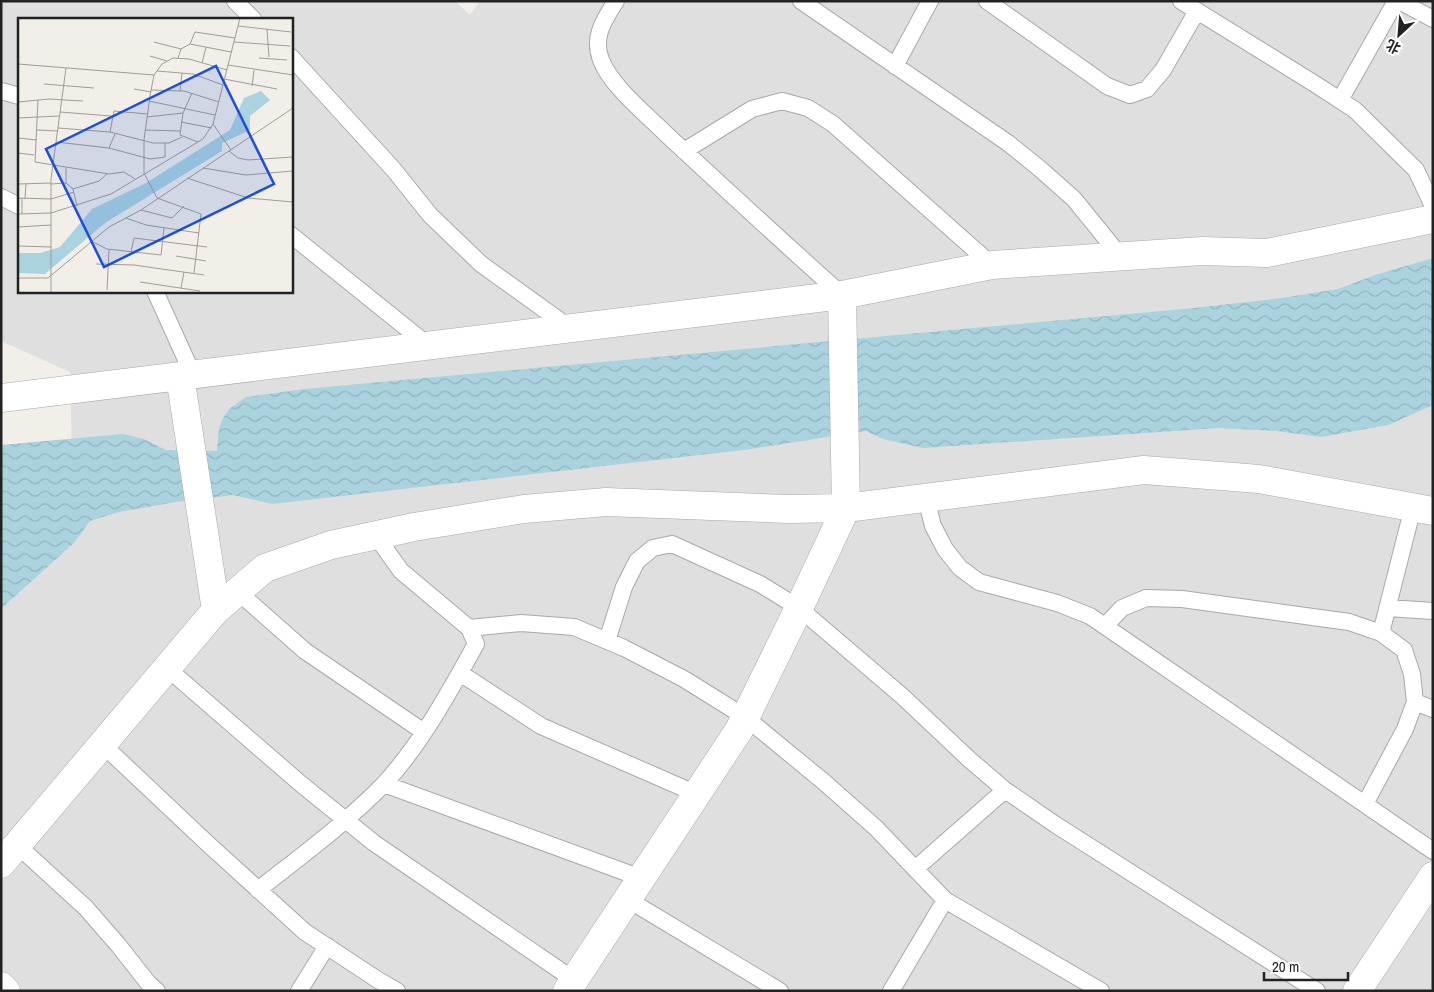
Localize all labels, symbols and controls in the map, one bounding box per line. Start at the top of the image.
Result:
north arrow [1374,10,1424,60]
inset map [18,18,292,292]
text: 北 [1383,36,1404,58]
scale bar [1264,950,1348,982]
text: 20 m [1272,956,1299,977]

